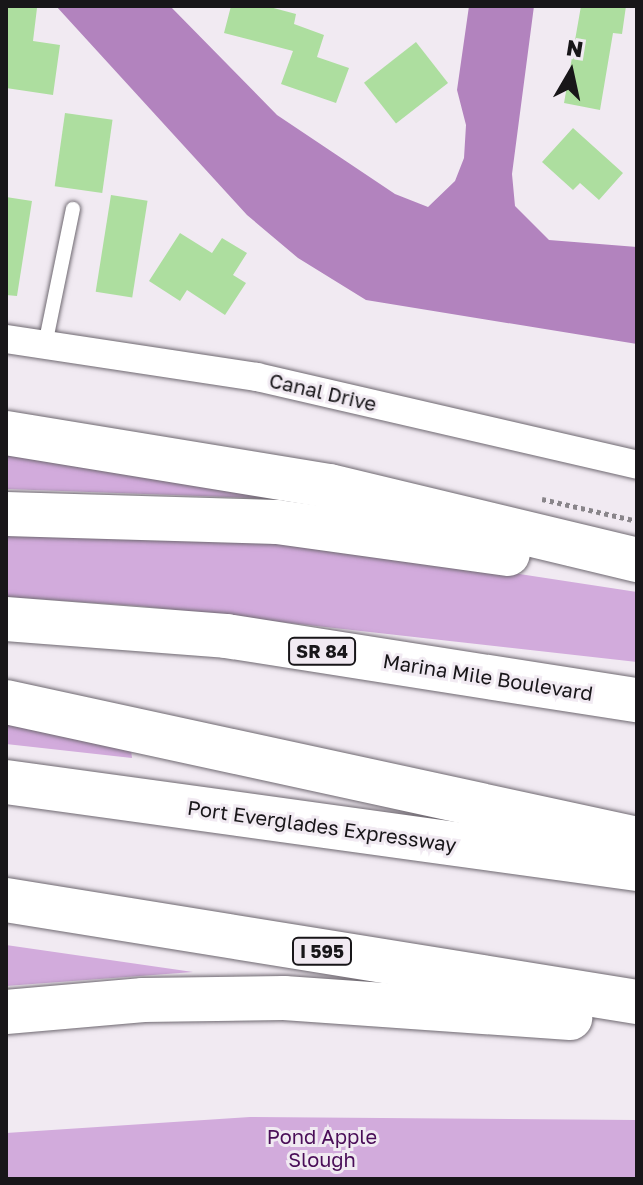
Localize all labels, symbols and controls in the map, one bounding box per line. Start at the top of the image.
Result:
north arrow [531,32,611,112]
text: N [564,33,585,62]
street label: Canal Drive [267,368,379,416]
road number: SR 84 [288,637,356,665]
street label: Marina Mile Boulevard [381,649,595,705]
street label: Port Everglades Expressway [186,795,458,857]
road number: I 595 [290,937,354,965]
park label: Pond Apple Slough [267,1125,377,1172]

